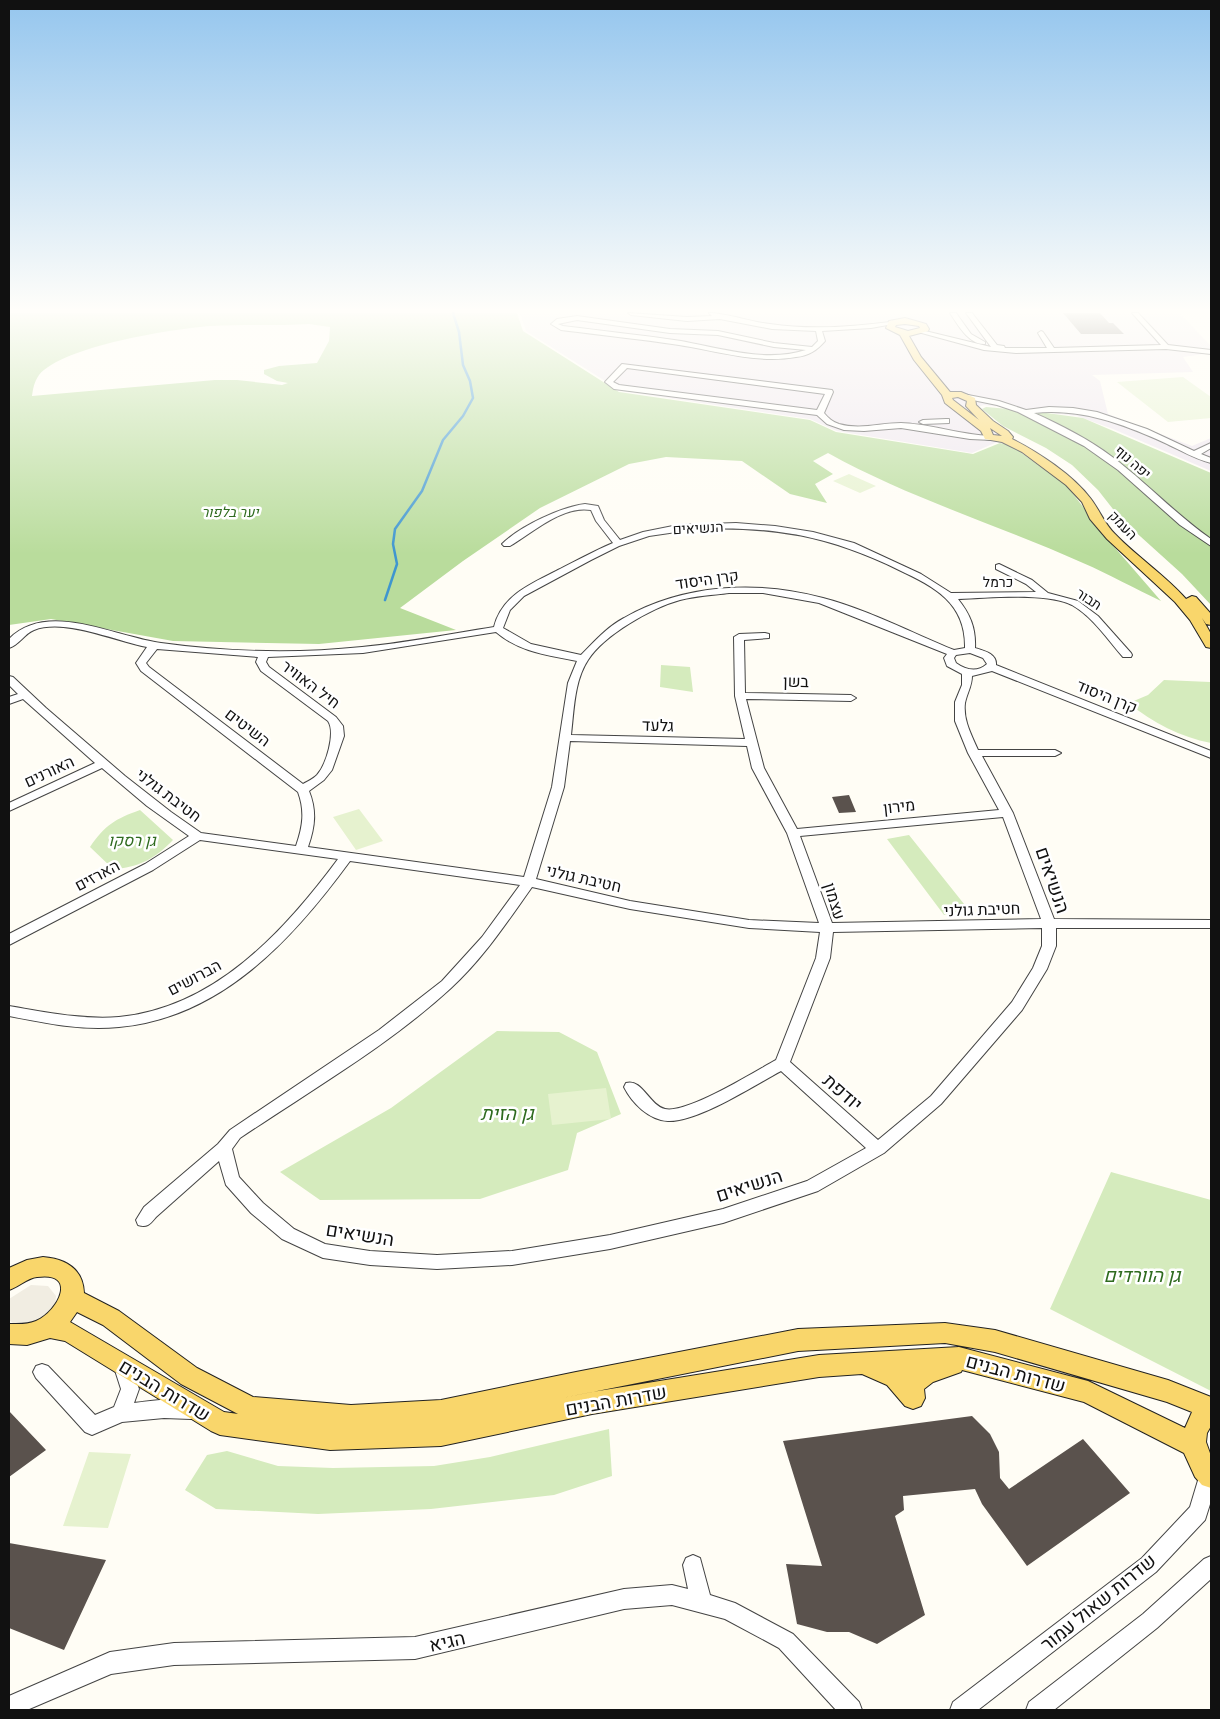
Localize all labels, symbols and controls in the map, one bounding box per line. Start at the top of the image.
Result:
street label: יפה נוף [1110,441,1155,484]
park label: יער בלפור [201,502,260,523]
street label: העמק [1103,506,1142,545]
street label: הנשיאים [672,517,724,540]
street label: קרן היסוד [674,564,740,596]
street label: כרמל [983,572,1013,593]
street label: תבור [1072,583,1106,616]
street label: חיל האוויר [276,655,345,715]
street label: בשן [783,670,810,694]
street label: קרן היסוד [1073,674,1141,720]
street label: השיטים [219,703,275,753]
street label: גלעד [642,713,674,739]
street label: האורנים [20,750,79,794]
street label: חטיבת גולני [131,763,206,828]
street label: מירון [882,793,916,821]
park label: גן רסקו [108,829,158,853]
street label: הנשיאים [1028,843,1077,917]
street label: הארזים [71,854,124,898]
street label: חטיבת גולני [544,859,624,899]
street label: עצמון [817,880,851,923]
street label: חטיבת גולני [943,897,1021,923]
street label: הברושים [163,954,226,1002]
street label: יודפת [816,1067,869,1118]
park label: גן הזית [480,1100,535,1128]
street label: הנשיאים [712,1162,786,1210]
street label: הנשיאים [324,1216,396,1254]
park label: גן הוורדים [1104,1262,1182,1290]
street label: שדרות הבנים [963,1347,1069,1401]
street label: שדרות הבנים [113,1352,216,1429]
street label: שדרות הבנים [563,1378,669,1424]
street label: שדרות שאול עמור [1035,1547,1163,1658]
street label: הגיא [426,1624,468,1660]

